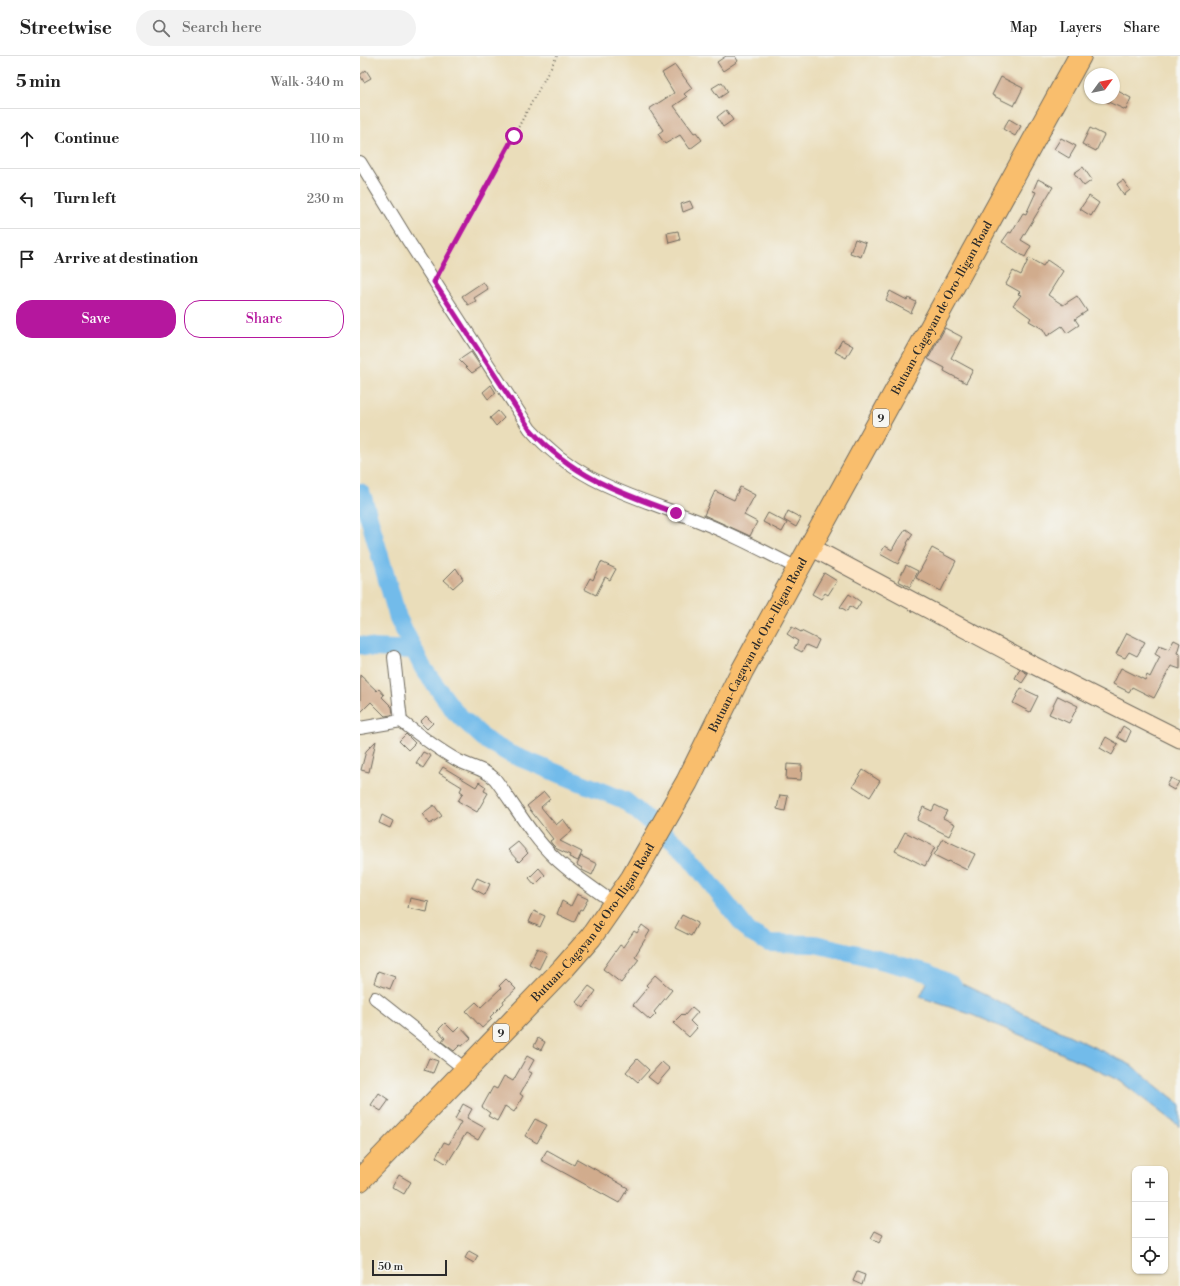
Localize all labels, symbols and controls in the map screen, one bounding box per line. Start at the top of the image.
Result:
search box [136,10,416,46]
text: Streetwise [20,16,112,40]
icon: search [150,17,172,39]
text: Search here [182,18,262,37]
text: Map [1010,19,1037,37]
text: Layers [1059,19,1102,37]
text: Share [1124,19,1160,37]
north arrow [1084,68,1120,104]
text: 5 min [16,71,61,93]
text: Walk · 340 m [271,74,344,90]
route start [505,127,523,145]
icon: ahead [16,128,38,150]
text: Continue [54,129,119,148]
text: 110 m [310,131,344,147]
icon: left [16,188,38,210]
text: Turn left [54,189,116,208]
text: 230 m [307,191,344,207]
street label: Butuan-Cagayan de Oro-Iligan Road [888,219,996,398]
icon: arrive [16,248,38,270]
text: Arrive at destination [54,249,198,268]
button: Save [16,300,176,338]
button: Share [184,300,344,338]
road number: 9 [873,409,889,427]
route end [667,504,685,522]
street label: Butuan-Cagayan de Oro-Iligan Road [705,555,811,736]
street label: Butuan-Cagayan de Oro-Iligan Road [528,841,658,1006]
road number: 9 [493,1024,509,1042]
map controls [1132,1166,1168,1274]
button: + [1132,1166,1168,1202]
button: − [1132,1202,1168,1238]
button: locate [1132,1238,1168,1274]
scale bar [372,1258,447,1277]
text: 50 m [378,1260,403,1274]

